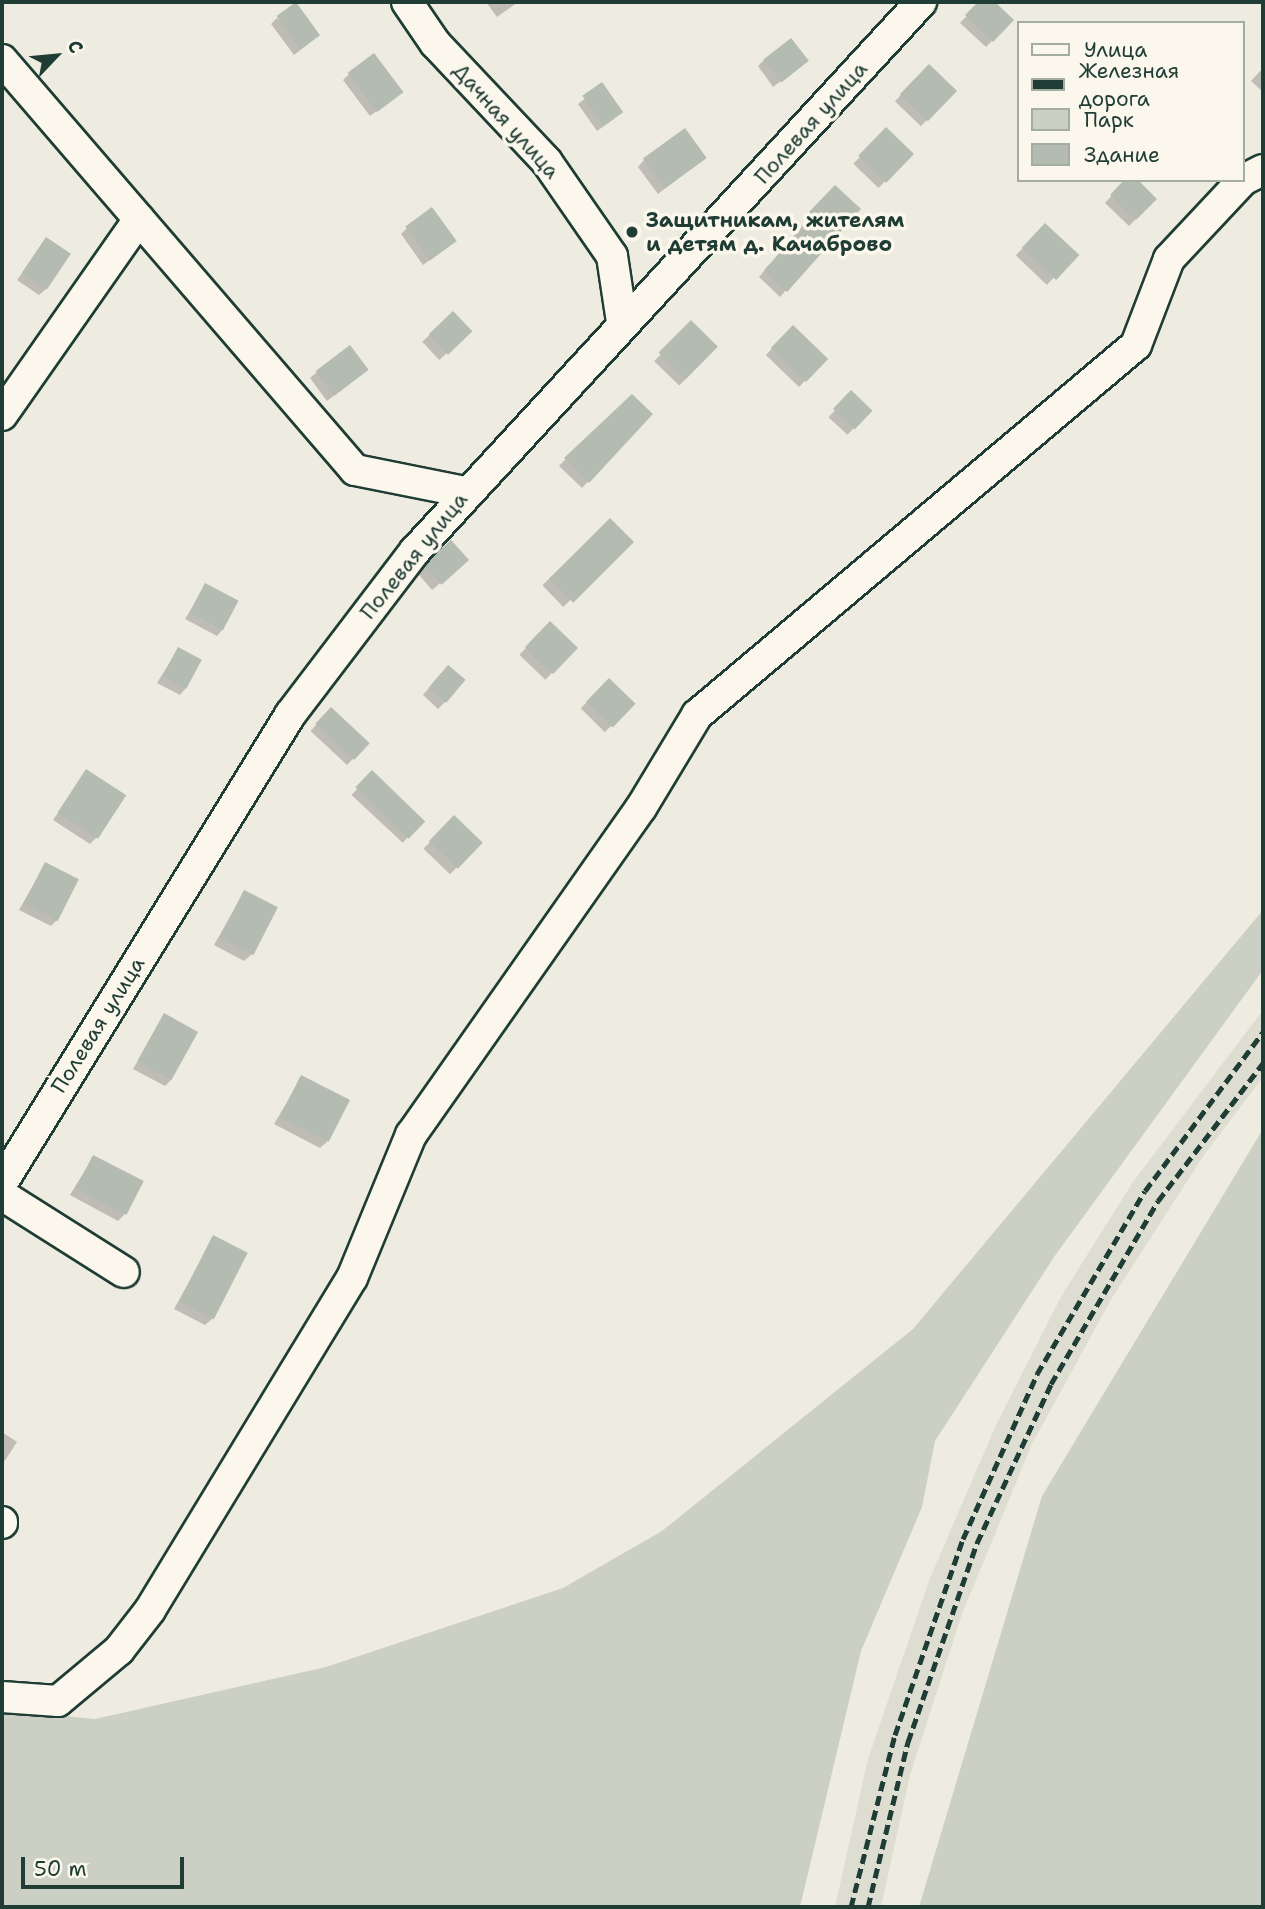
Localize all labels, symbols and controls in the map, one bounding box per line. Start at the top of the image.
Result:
north arrow [21,21,91,91]
legend [1016,21,1244,182]
text: С [62,36,89,57]
text: Улица [1084,36,1147,64]
street label: Полевая улица [749,57,873,189]
text: Железная дорога [1079,57,1179,113]
street label: Дачная улица [448,58,564,184]
text: Парк [1084,106,1134,134]
text: Здание [1084,141,1160,169]
place label: Защитникам, жителям и детям д. Качаброво [646,207,904,257]
marker: Защитникам, жителям и детям д. Качаброво [624,224,640,240]
street label: Полевая улица [355,487,473,625]
street label: Полевая улица [46,952,150,1098]
scale bar [24,1842,187,1886]
text: 50 m [34,1855,87,1883]

